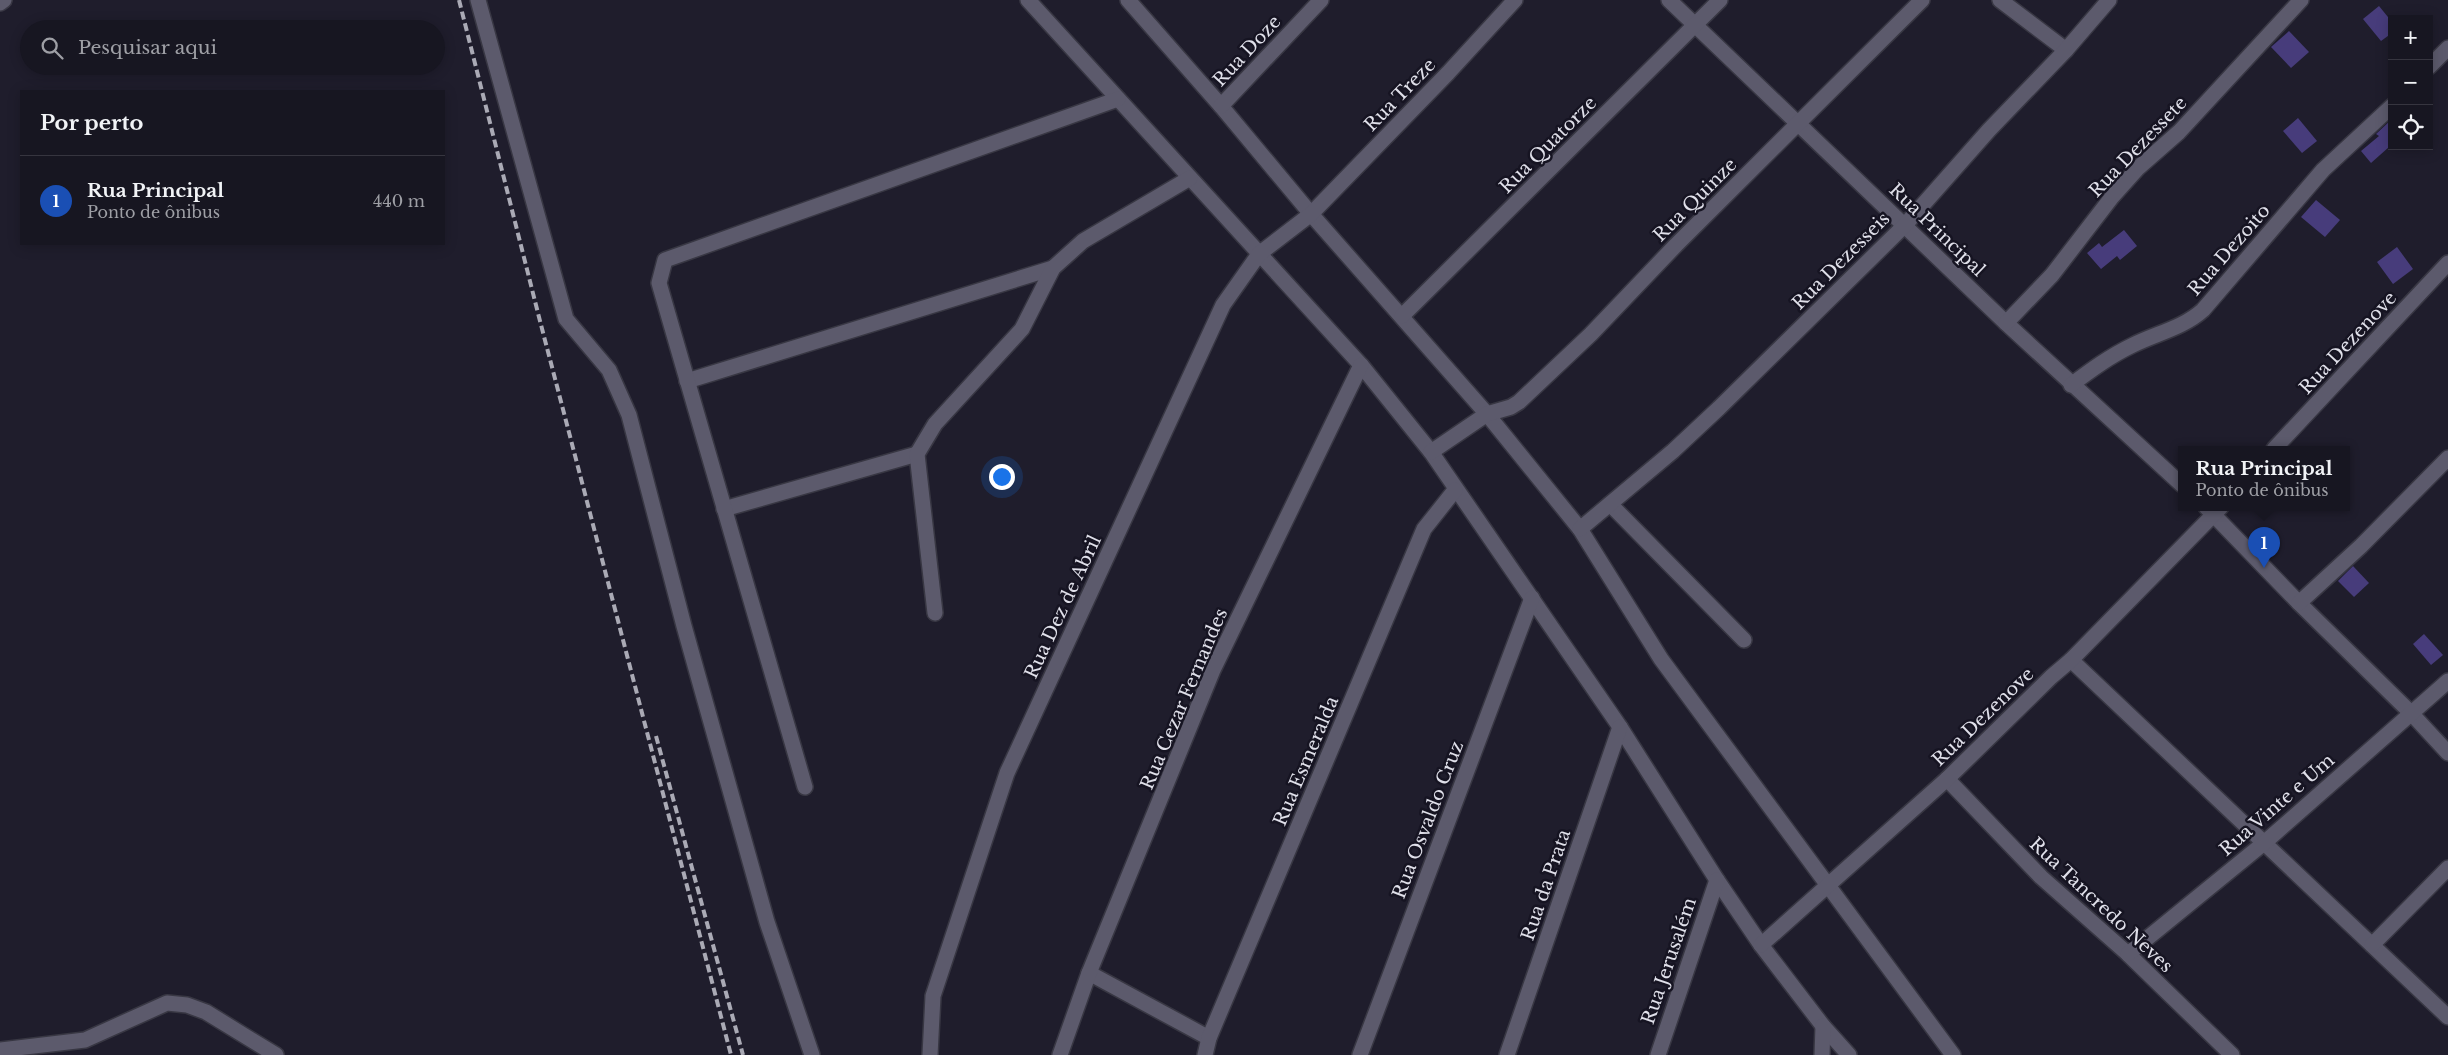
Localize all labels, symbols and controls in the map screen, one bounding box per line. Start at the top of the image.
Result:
street label: Rua Doze [1209,11,1285,91]
map controls [2388,15,2433,150]
button: + [2388,15,2433,60]
search box [20,20,445,75]
icon: search [38,34,66,62]
text: Pesquisar aqui [78,36,217,59]
street label: Rua Treze [1360,54,1440,136]
button: − [2388,60,2433,105]
street label: Rua Quatorze [1495,92,1601,198]
street label: Rua Dezessete [2084,92,2192,202]
button: locate [2388,105,2433,150]
text: Por perto [40,110,143,136]
street label: Rua Quinze [1649,154,1741,246]
text: Rua Principal [87,179,224,202]
street label: Rua Principal [1885,179,1990,281]
text: 1 [53,191,59,211]
text: 440 m [373,191,425,211]
street label: Rua Dezoito [2183,200,2275,300]
text: Ponto de ônibus [87,202,220,222]
street label: Rua Dezesseis [1788,208,1894,314]
street label: Rua Dezenove [2295,287,2401,399]
popup [2178,446,2350,511]
text: Rua Principal [2196,457,2332,480]
your location [989,464,1015,490]
text: Ponto de ônibus [2196,480,2329,500]
pin: 1 [2248,527,2280,568]
street label: Rua Dez de Abril [1020,532,1106,682]
street label: Rua Cezar Fernandes [1136,605,1232,793]
street label: Rua Dezenove [1928,663,2038,771]
street label: Rua Esmeralda [1269,693,1343,829]
street label: Rua Osvaldo Cruz [1388,738,1468,902]
street label: Rua Vinte e Um [2215,749,2339,861]
street label: Rua da Prata [1517,827,1575,943]
street label: Rua Tancredo Neves [2025,833,2177,977]
street label: Rua Jerusalém [1637,895,1701,1027]

